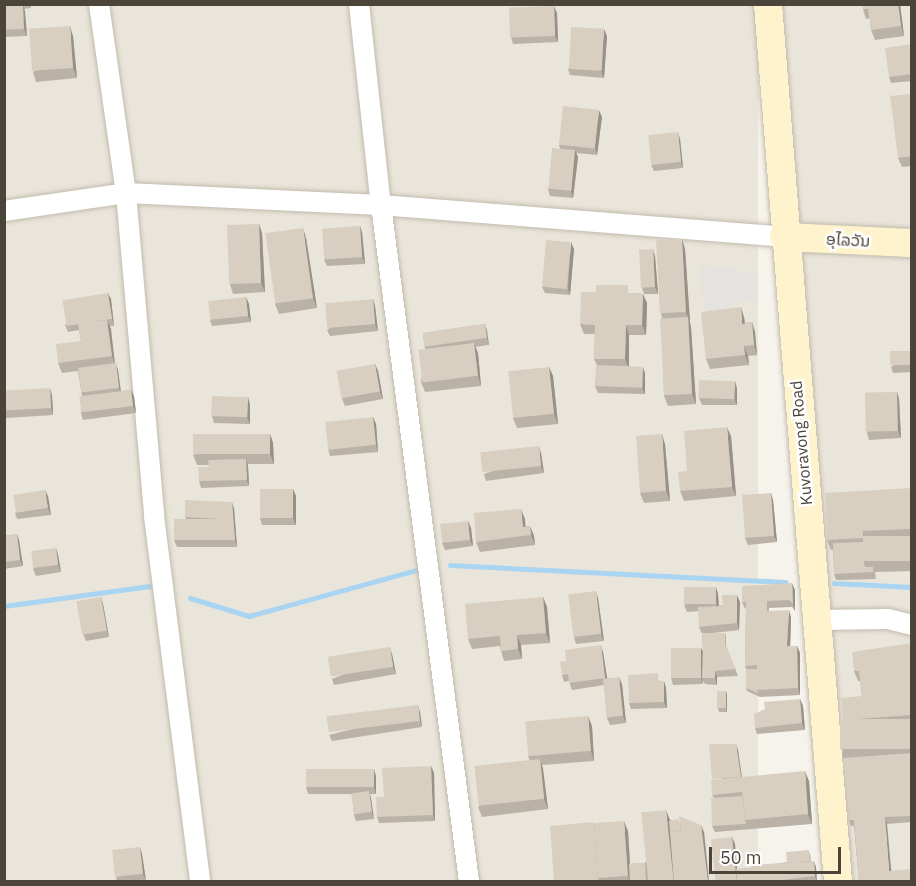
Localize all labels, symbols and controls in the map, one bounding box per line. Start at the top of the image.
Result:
street label: ອຸໄລວັນ [825,229,871,251]
street label: Kuvoravong Road [786,380,816,506]
scale bar [712,835,844,873]
text: 50 m [720,846,762,869]

